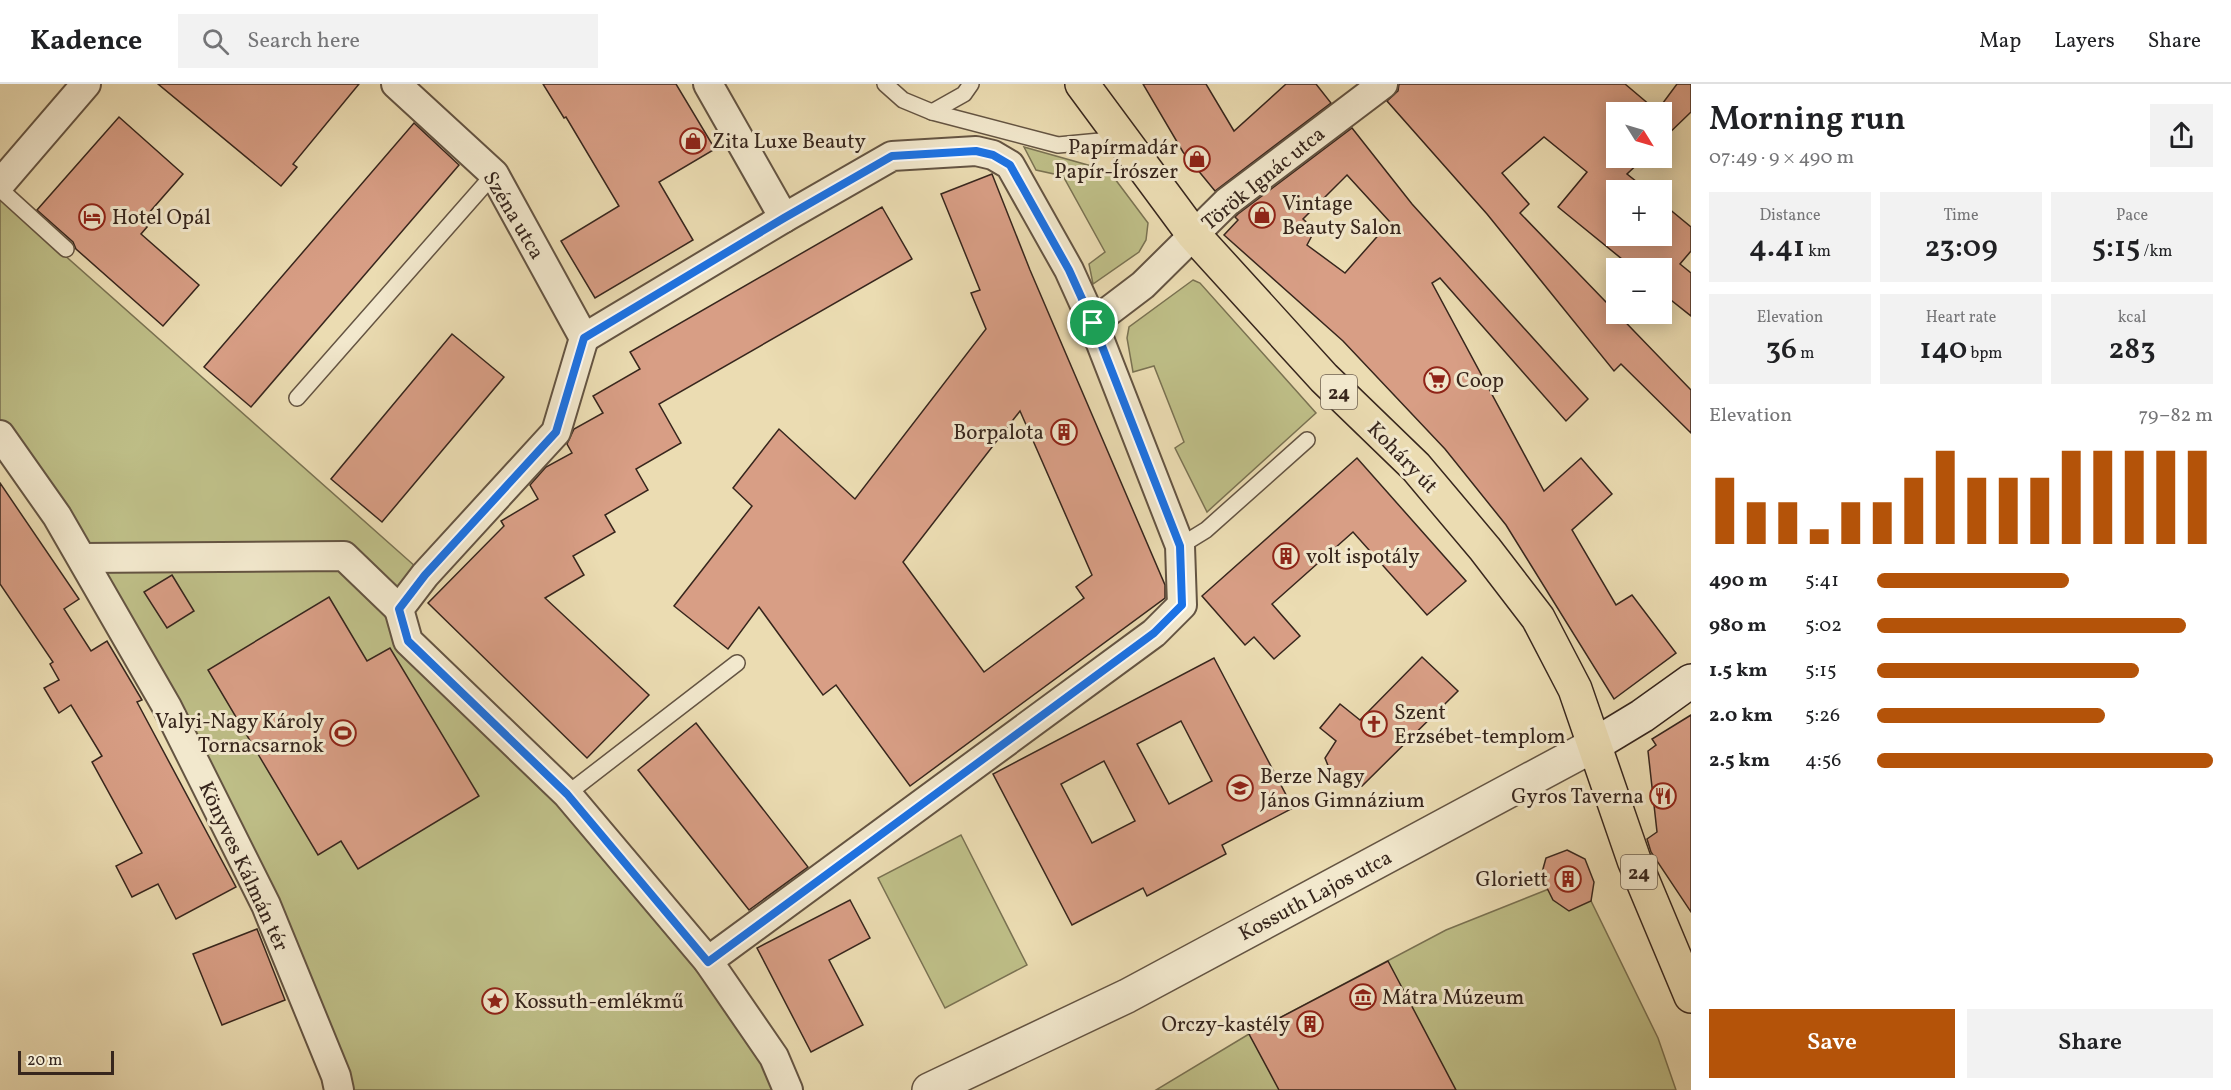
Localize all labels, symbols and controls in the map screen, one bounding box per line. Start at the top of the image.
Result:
search box [178,14,598,68]
text: Kadence [30,22,142,61]
icon: search [199,25,232,58]
text: Search here [247,26,360,57]
text: Map [1979,27,2021,56]
text: Layers [2054,27,2115,56]
text: Share [2148,27,2201,56]
text: Morning run [1709,98,1906,144]
north arrow [1606,102,1672,168]
map controls [1606,102,1672,324]
button: share [2150,104,2213,167]
street label: Török Ignác utca [1196,120,1332,238]
shop icon: Zita Luxe Beauty [678,126,708,156]
place label: Zita Luxe Beauty [712,128,867,157]
place label: Papírmadár Papír-Írószer [1054,134,1178,187]
shop icon: Papírmadár Papír-Írószer [1182,144,1212,174]
text: 07:49 · 9 × 490 m [1709,144,1854,172]
street label: Széna utca [475,166,550,265]
button: + [1606,180,1672,246]
place label: Vintage Beauty Salon [1282,190,1402,243]
shop icon: Vintage Beauty Salon [1247,200,1277,230]
hotel icon: Hotel Opál [77,202,107,232]
place label: Hotel Opál [112,204,211,233]
text: Distance [1759,205,1821,227]
text: Time [1943,205,1979,227]
text: Pace [2116,205,2148,227]
text: 4.41 [1749,227,1805,269]
text: 23:09 [1924,227,1998,269]
text: 5:15 [2092,227,2140,269]
text: km [1805,241,1831,263]
text: /km [2140,241,2172,263]
button: − [1606,258,1672,324]
pin [1067,297,1118,348]
icon: arrive [1076,306,1109,339]
text: Elevation [1757,307,1823,329]
text: Heart rate [1926,307,1996,329]
text: kcal [2118,307,2146,329]
text: 36 [1766,329,1797,371]
text: 140 [1920,329,1967,371]
text: 283 [2108,329,2156,371]
text: m [1797,343,1814,365]
text: bpm [1967,343,2002,365]
supermarket icon: Coop [1422,365,1452,395]
place label: Coop [1456,367,1504,396]
road number: 24 [1321,375,1357,409]
text: Elevation [1709,402,1792,430]
text: 79–82 m [2139,402,2213,430]
street label: Koháry út [1360,415,1444,501]
building icon: Borpalota [1049,417,1079,447]
place label: Borpalota [953,419,1044,448]
building icon: volt ispotály [1271,541,1301,571]
place label: volt ispotály [1306,543,1420,572]
text: 490 m [1709,567,1768,595]
text: 5:41 [1805,567,1839,595]
text: 980 m [1709,612,1767,640]
text: 5:02 [1805,612,1842,640]
text: 1.5 km [1709,657,1768,685]
text: 5:15 [1805,657,1837,685]
place label: Szent Erzsébet-templom [1394,699,1566,752]
text: 2.0 km [1709,702,1773,730]
text: 5:26 [1805,702,1840,730]
place label: Valyi-Nagy Károly Tornacsarnok [155,708,325,761]
church icon: Szent Erzsébet-templom [1359,709,1389,739]
sports icon: Valyi-Nagy Károly Tornacsarnok [328,718,358,748]
text: 2.5 km [1709,747,1770,775]
text: 4:56 [1805,747,1841,775]
place label: Berze Nagy János Gimnázium [1260,763,1425,816]
school or university icon: Berze Nagy János Gimnázium [1225,773,1255,803]
street label: Könyves Kálmán tér [191,777,295,956]
restaurant icon: Gyros Taverna [1648,781,1678,811]
place label: Gyros Taverna [1511,783,1644,812]
street label: Kossuth Lajos utca [1234,844,1398,949]
road number: 24 [1621,855,1657,889]
building icon: Gloriett [1553,864,1583,894]
place label: Gloriett [1476,866,1548,895]
museum icon: Mátra Múzeum [1348,982,1378,1012]
place label: Mátra Múzeum [1382,984,1524,1013]
place icon: Kossuth-emlékmű [480,986,510,1016]
place label: Kossuth-emlékmű [514,988,684,1017]
building icon: Orczy-kastély [1295,1009,1325,1039]
button: Save [1709,1009,1955,1078]
button: Share [1967,1009,2213,1078]
place label: Orczy-kastély [1161,1011,1291,1040]
scale bar [18,1048,114,1076]
text: 20 m [27,1050,62,1072]

